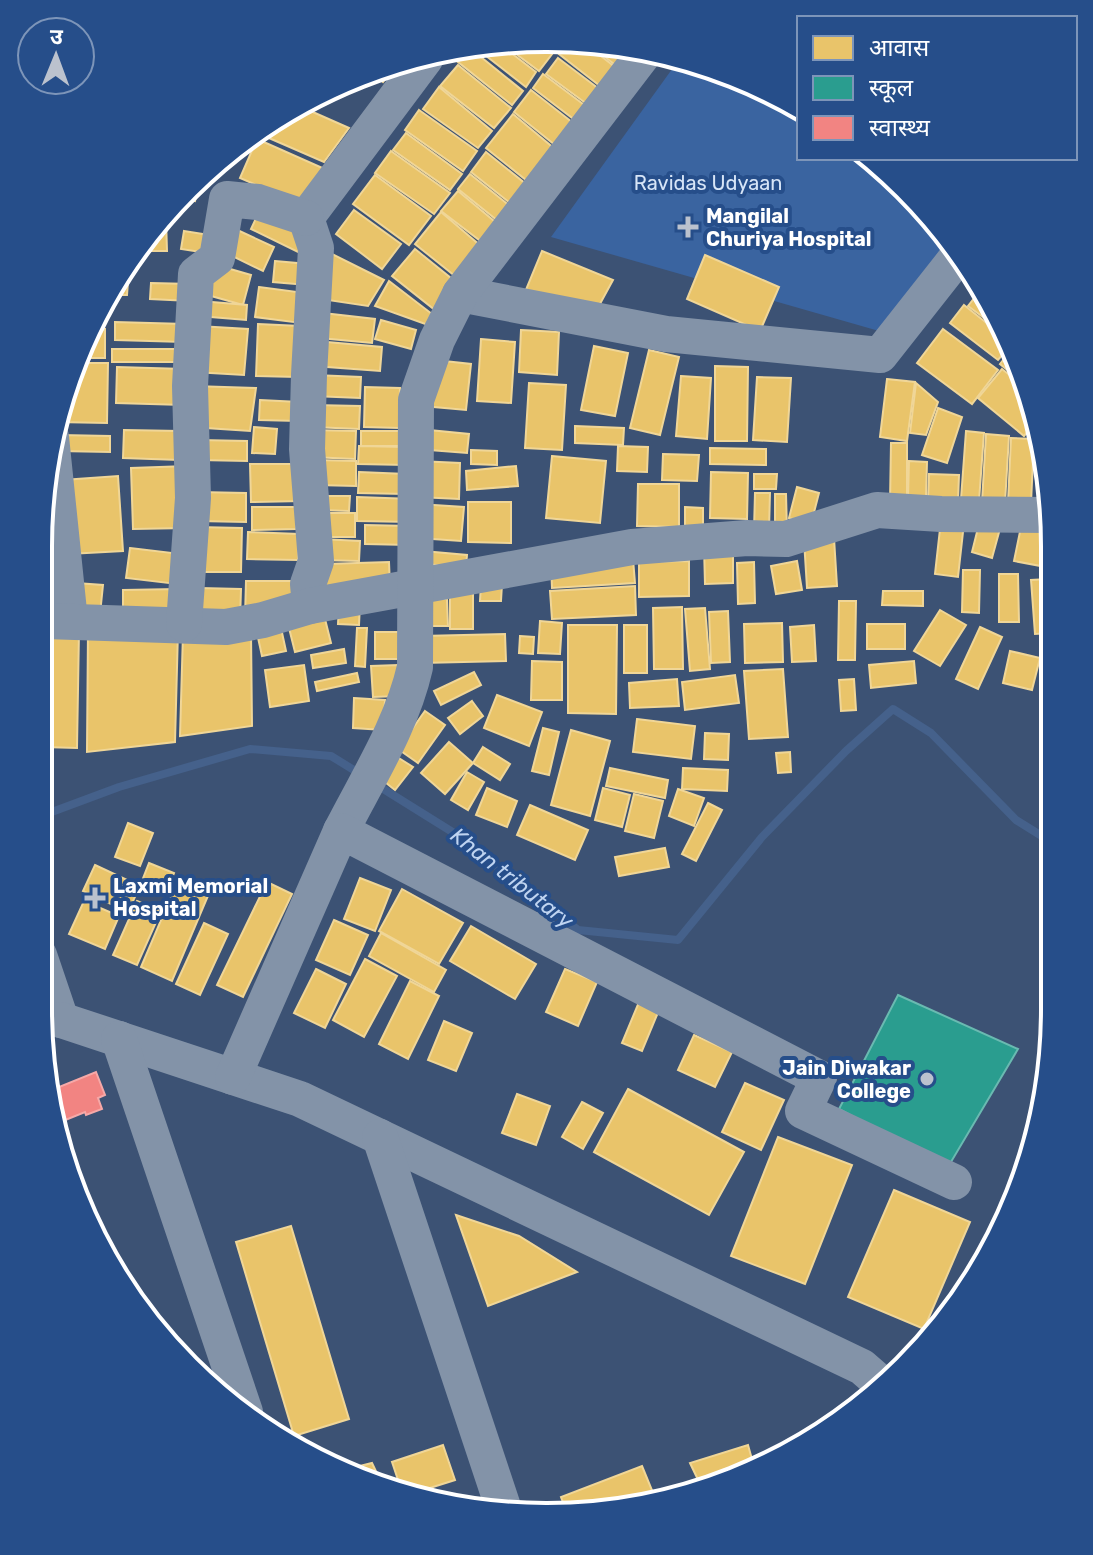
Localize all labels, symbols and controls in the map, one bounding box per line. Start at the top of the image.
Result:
north arrow [16,16,96,96]
legend [797,16,1077,160]
text: उ [50,23,64,50]
text: आवास [869,34,930,62]
text: स्कूल [869,74,914,103]
text: स्वास्थ्य [869,114,931,142]
park label: Ravidas Udyaan [634,171,782,195]
place label: Mangilal Churiya Hospital [706,204,872,251]
marker: Mangilal Churiya Hospital [677,216,699,238]
water label: Khan tributary [445,822,579,935]
place label: Laxmi Memorial Hospital [113,874,268,921]
marker: Laxmi Memorial Hospital [84,887,106,909]
place label: Jain Diwakar College [782,1056,911,1103]
marker: Jain Diwakar College [918,1070,936,1088]

